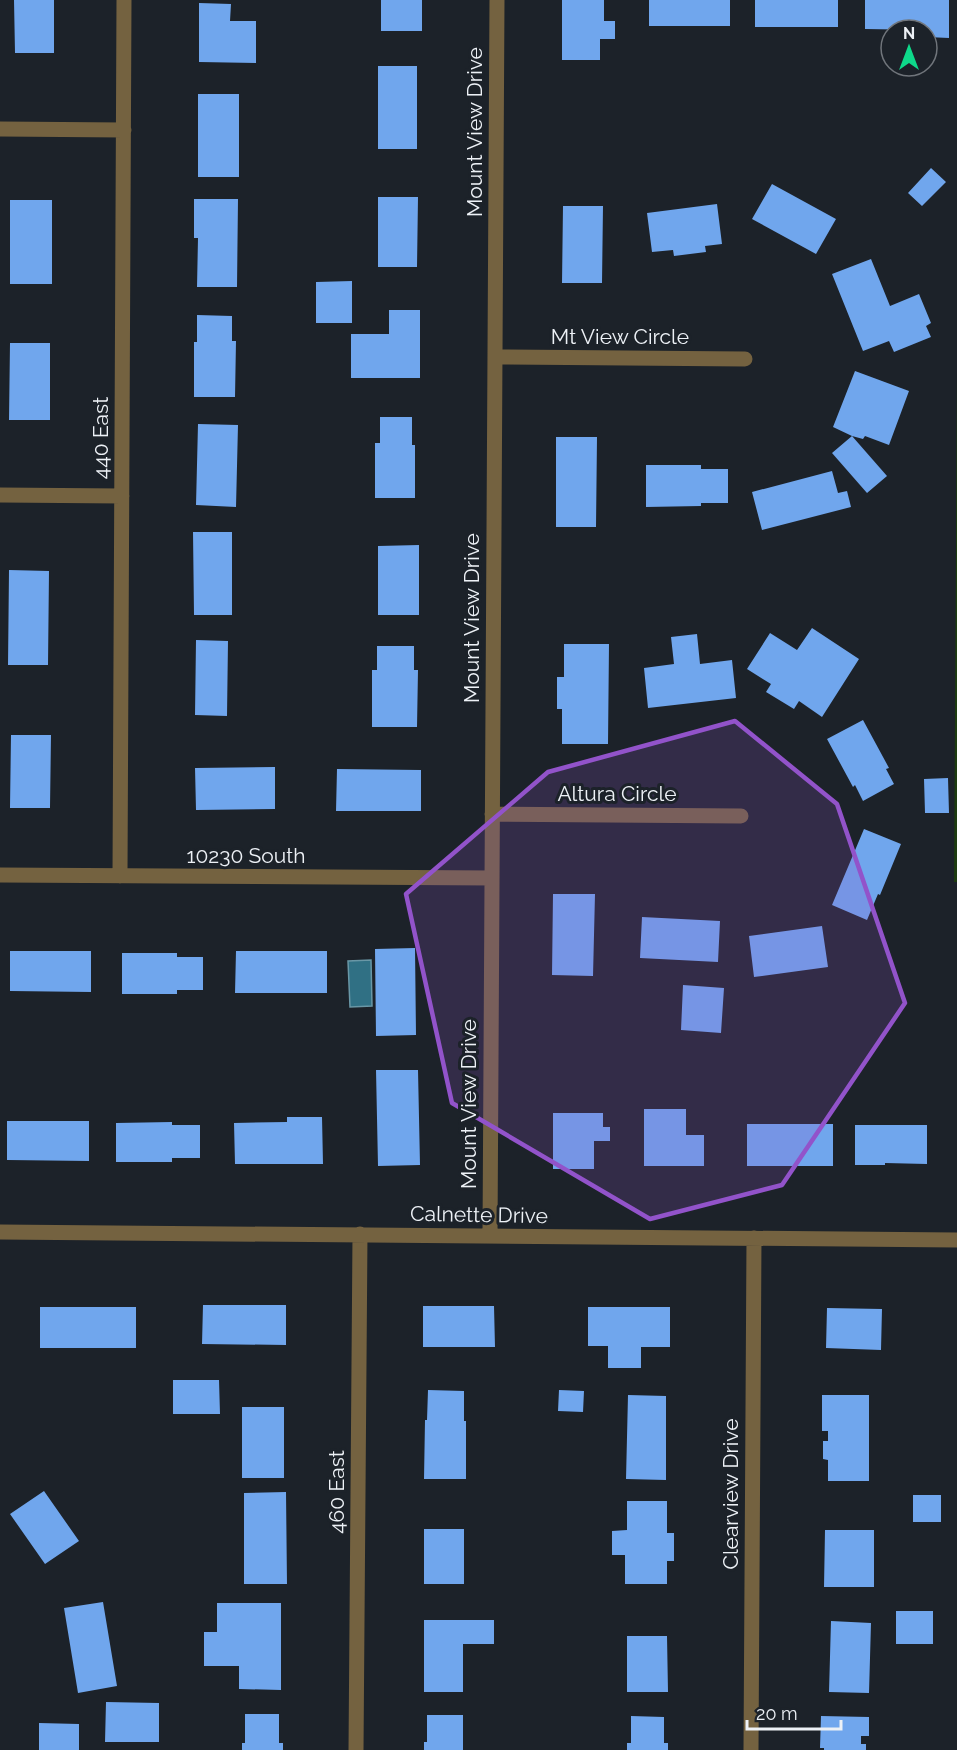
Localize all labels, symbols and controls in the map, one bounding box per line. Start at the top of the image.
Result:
north arrow [879,18,939,78]
text: N [903,24,915,43]
street label: Mount View Drive [462,47,487,217]
street label: Mt View Circle [551,324,689,349]
street label: 440 East [88,397,113,479]
street label: Mount View Drive [459,533,484,703]
street label: Altura Circle [557,781,677,806]
street label: 10230 South [186,843,306,868]
street label: Mount View Drive [456,1019,481,1189]
street label: Calnette Drive [410,1201,548,1228]
street label: Clearview Drive [718,1418,743,1570]
street label: 460 East [324,1450,349,1534]
scale bar [747,1693,842,1731]
text: 20 m [756,1703,798,1724]

